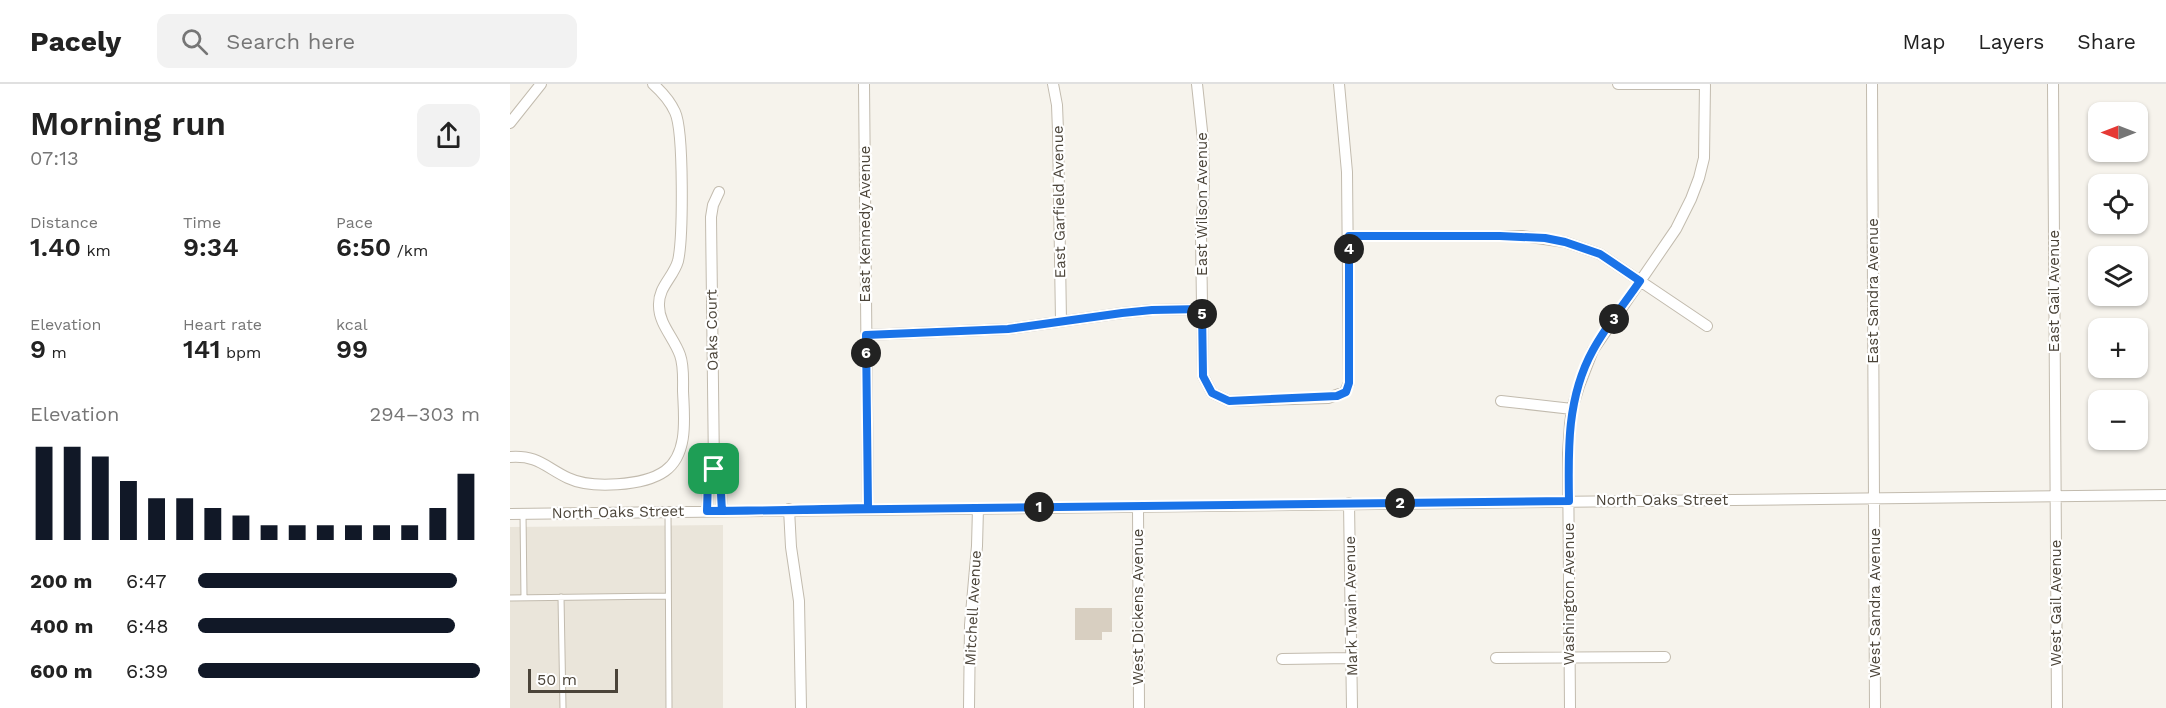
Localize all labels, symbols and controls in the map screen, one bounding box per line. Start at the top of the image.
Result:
search box [157,14,577,68]
text: Pacely [30,25,121,58]
icon: search [178,25,211,58]
text: Search here [226,29,355,54]
text: Map [1902,29,1945,54]
text: Layers [1978,29,2044,54]
text: Share [2077,29,2136,54]
north arrow [2088,102,2148,162]
map controls [2088,102,2148,450]
text: Morning run [30,104,226,143]
button: share [417,104,480,167]
street label: East Garfield Avenue [1049,125,1069,279]
street label: East Wilson Avenue [1193,132,1211,276]
text: 07:13 [30,146,79,170]
street label: East Kennedy Avenue [856,146,874,302]
button: locate [2088,174,2148,234]
text: Distance [30,213,98,232]
text: Time [183,213,221,232]
text: Pace [336,213,373,232]
street label: East Sandra Avenue [1864,218,1882,364]
street label: East Gail Avenue [2045,230,2063,352]
text: 1.40 [30,232,81,262]
text: 9:34 [183,232,239,262]
text: 6:50 [336,232,391,262]
pin: 4 [1334,234,1364,264]
text: 4 [1344,239,1354,258]
text: km [81,241,111,260]
text: /km [391,241,428,260]
button: layers [2088,246,2148,306]
street label: Oaks Court [702,288,722,371]
pin: 5 [1187,299,1217,329]
text: 5 [1197,304,1207,323]
pin: 3 [1599,304,1629,334]
text: 3 [1609,309,1619,328]
text: Elevation [30,315,101,334]
text: Heart rate [183,315,262,334]
text: kcal [336,315,368,334]
button: + [2088,318,2148,378]
text: 9 [30,334,46,364]
text: 141 [183,334,221,364]
text: 99 [336,334,368,364]
pin: 6 [851,338,881,368]
text: m [46,343,67,362]
text: bpm [221,343,261,362]
text: 6 [861,343,871,362]
button: − [2088,390,2148,450]
text: Elevation [30,402,119,426]
text: 294–303 m [370,402,480,426]
pin [688,443,739,494]
icon: arrive [697,452,730,485]
pin: 2 [1385,488,1415,518]
street label: North Oaks Street [1596,491,1729,509]
pin: 1 [1024,492,1054,522]
text: 2 [1395,493,1405,512]
text: 1 [1036,497,1042,516]
street label: North Oaks Street [552,502,685,522]
street label: Washington Avenue [1560,523,1578,665]
street label: West Sandra Avenue [1866,528,1884,678]
street label: West Dickens Avenue [1129,529,1147,685]
street label: Mark Twain Avenue [1341,536,1361,676]
street label: West Gail Avenue [2047,540,2065,666]
street label: Mitchell Avenue [961,550,985,666]
text: 200 m [30,569,92,593]
text: 6:47 [126,569,167,593]
text: 400 m [30,614,93,638]
text: 6:48 [126,614,169,638]
text: 600 m [30,659,93,683]
text: 6:39 [126,659,168,683]
scale bar [528,666,618,694]
text: 50 m [537,670,577,689]

